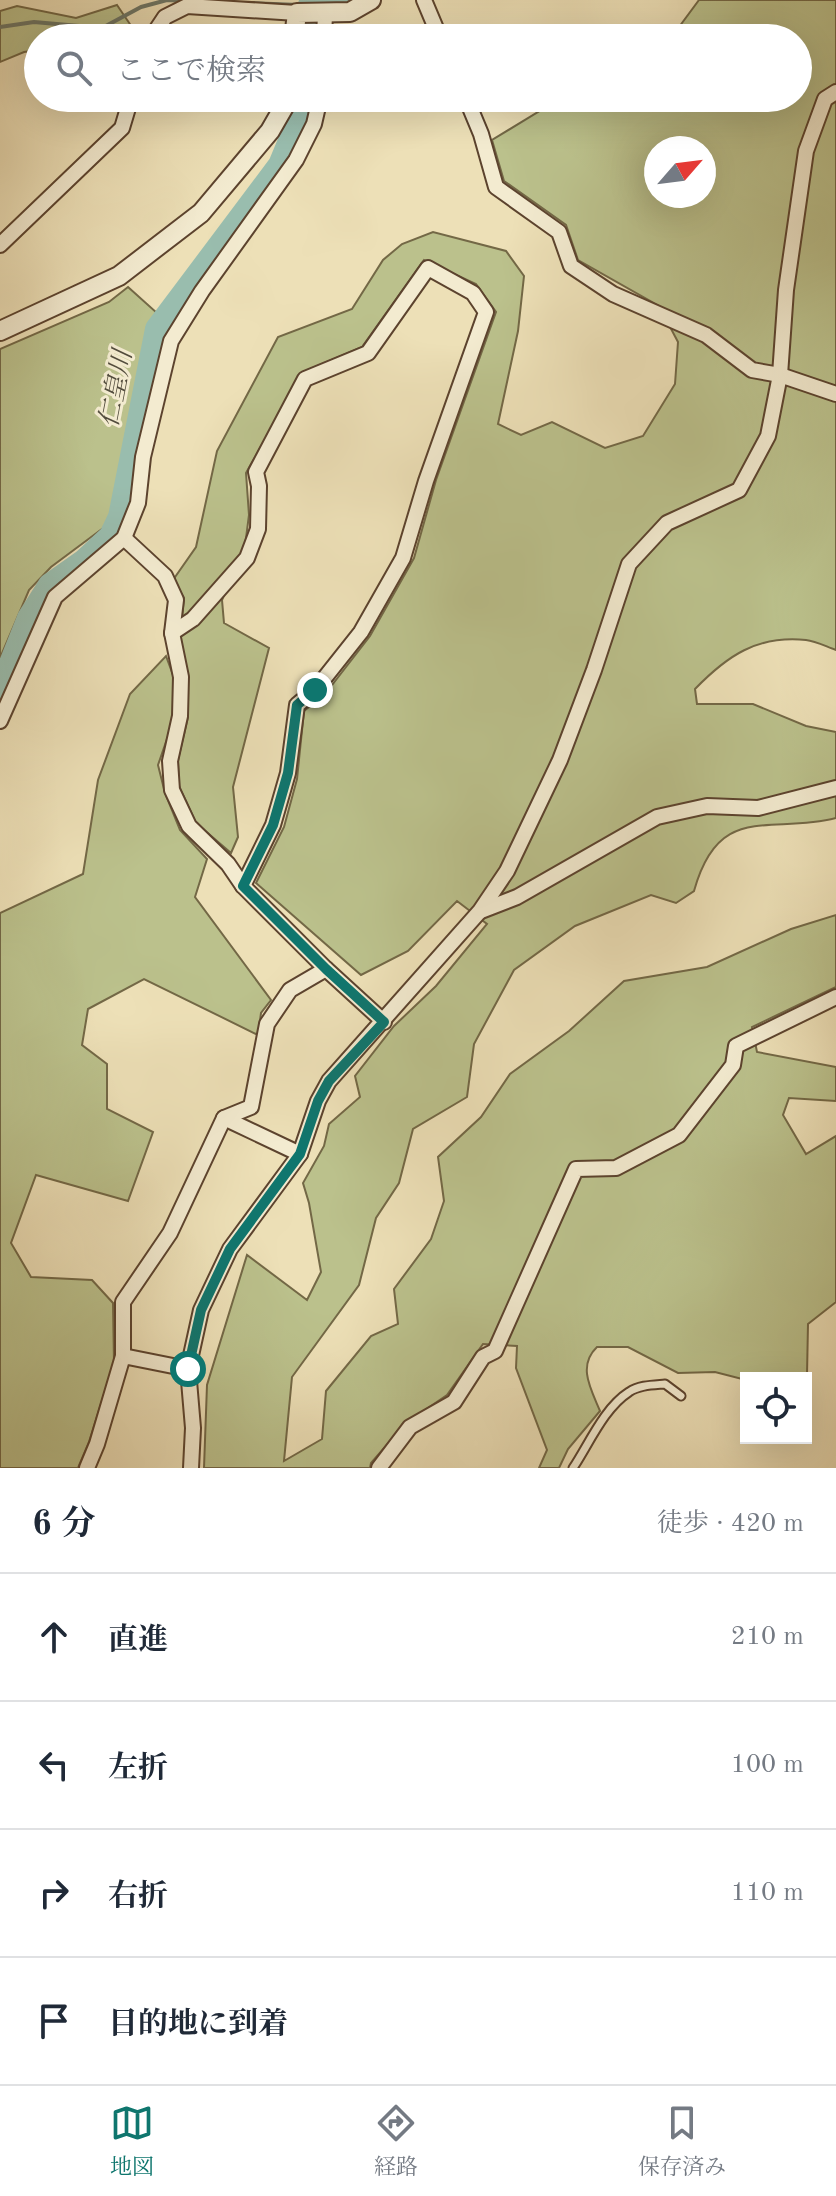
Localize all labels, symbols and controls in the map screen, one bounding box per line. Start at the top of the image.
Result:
search box [24,24,812,112]
icon: search [52,46,96,90]
text: ここで検索 [116,57,266,87]
north arrow [644,136,716,208]
water label: 仁皇川 [95,345,138,430]
route end [297,672,333,708]
route start [170,1351,206,1387]
map controls [740,1372,812,1444]
button: locate [740,1372,812,1444]
text: 6 分 [32,1508,95,1542]
text: 徒歩 · 420 m [657,1511,804,1537]
icon: ahead [32,1615,76,1659]
text: 210 m [731,1624,804,1650]
text: 直進 [108,1626,168,1656]
icon: left [32,1743,76,1787]
text: 100 m [731,1752,804,1778]
text: 左折 [108,1754,168,1784]
icon: right [32,1871,76,1915]
text: 110 m [731,1880,804,1906]
text: 右折 [108,1882,168,1912]
icon: arrive [32,1999,76,2043]
text: 目的地に到着 [108,2010,288,2040]
tab: 地図 [110,2101,154,2182]
tab: 経路 [374,2101,418,2182]
tab: 保存済み [638,2101,726,2182]

